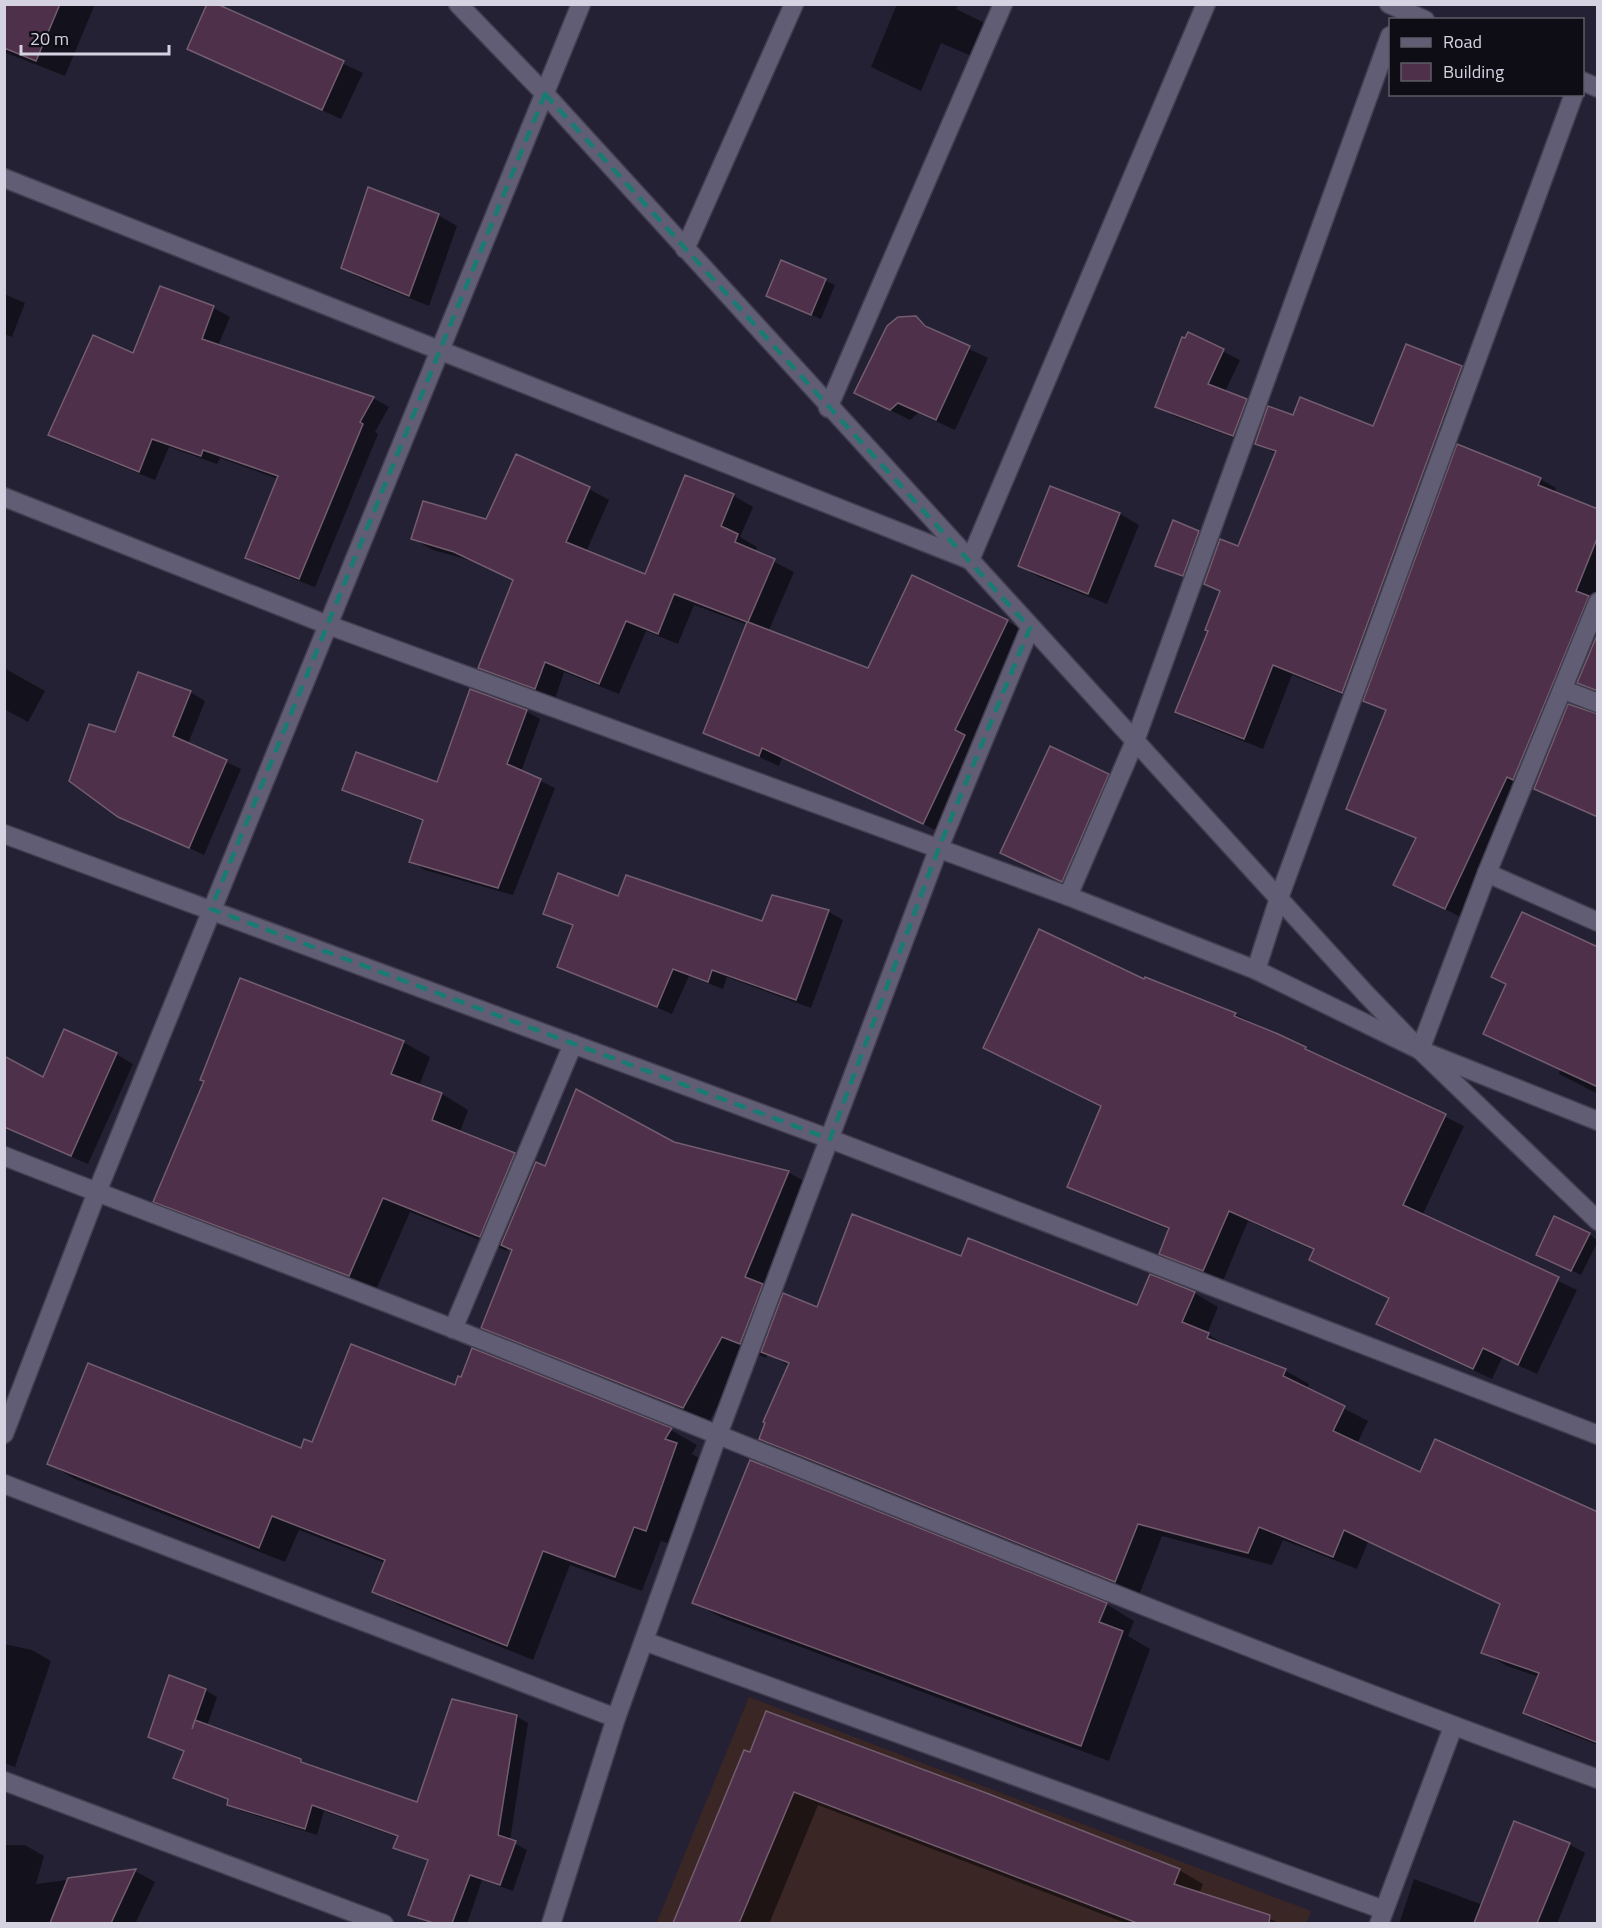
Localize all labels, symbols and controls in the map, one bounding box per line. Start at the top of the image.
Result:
scale bar [21,18,170,56]
legend [1389,18,1584,96]
text: 20 m [30,25,69,52]
text: Road [1443,28,1482,55]
text: Building [1443,58,1504,85]

